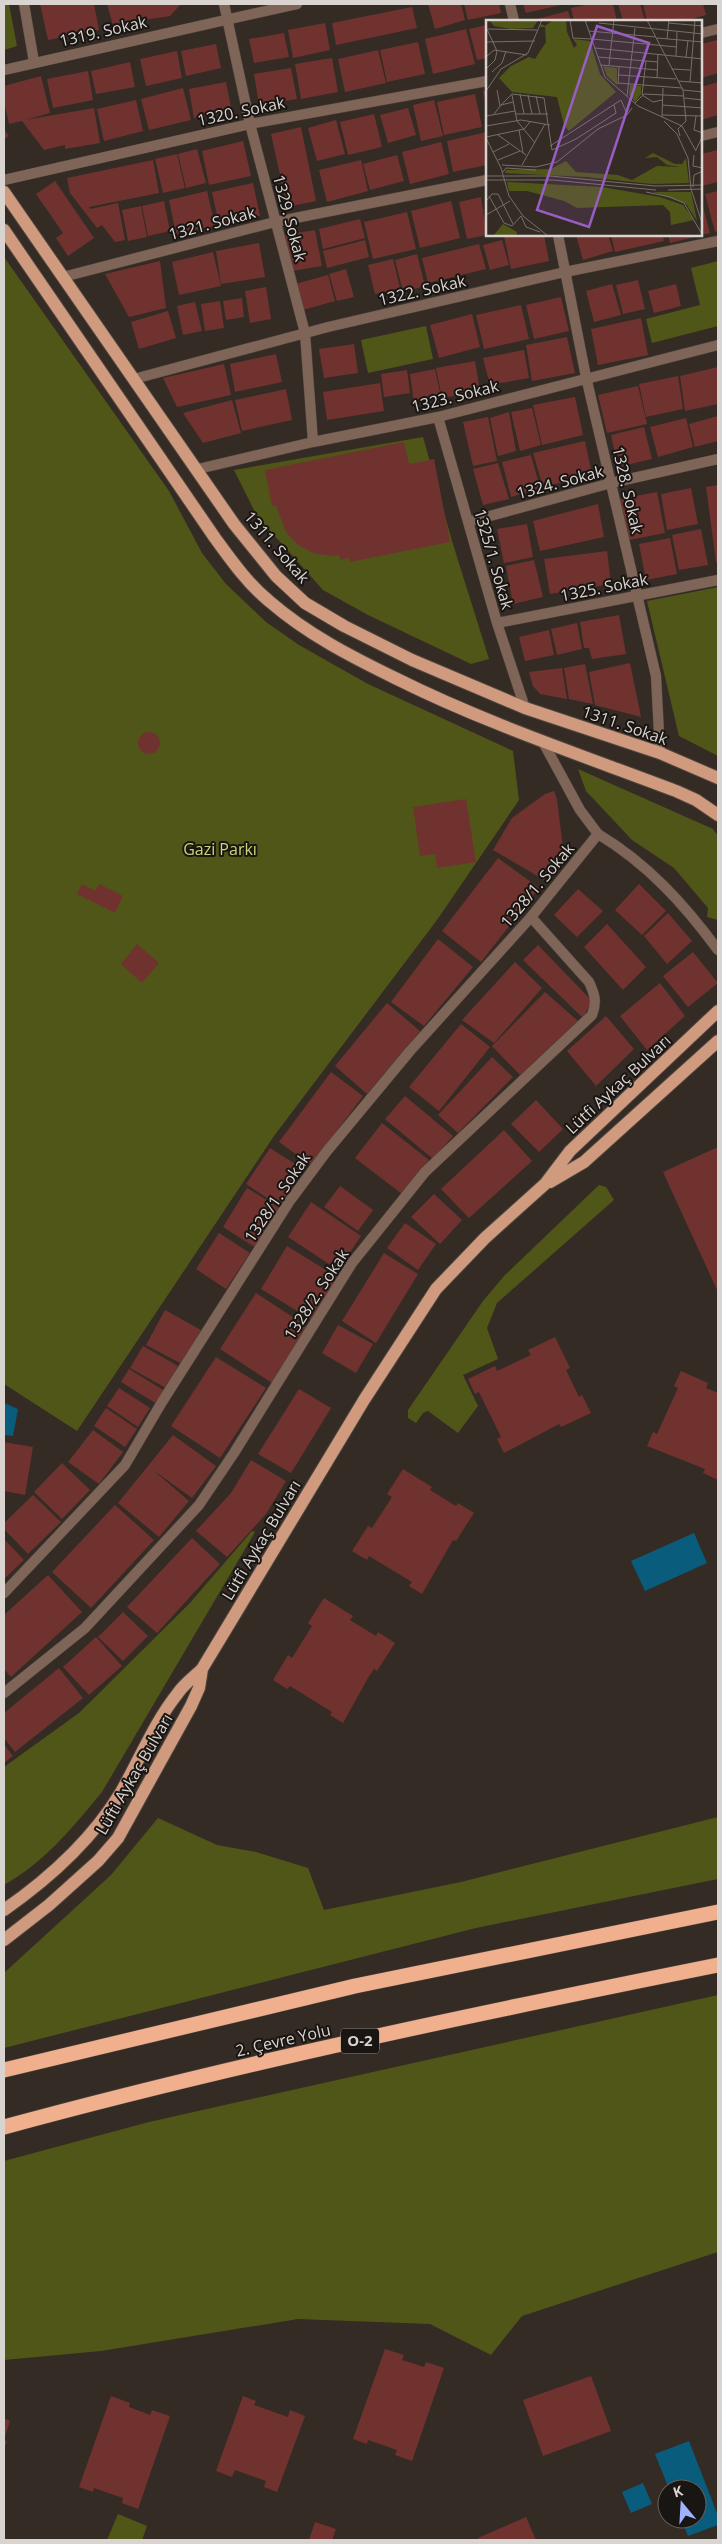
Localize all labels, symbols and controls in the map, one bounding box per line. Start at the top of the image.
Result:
street label: 1319. Sokak [57,10,149,52]
inset map [486,20,702,236]
street label: 1320. Sokak [195,91,287,131]
street label: 1329. Sokak [268,172,312,264]
street label: 1321. Sokak [166,201,258,245]
street label: 1322. Sokak [376,269,468,311]
street label: 1323. Sokak [409,374,501,417]
street label: 1328. Sokak [607,444,649,536]
street label: 1324. Sokak [514,460,606,504]
street label: 1311. Sokak [239,506,315,588]
street label: 1325/1. Sokak [469,506,519,613]
street label: 1325. Sokak [558,568,650,606]
street label: 1311. Sokak [579,700,671,750]
park label: Gazi Parkı [183,838,257,860]
street label: 1328/1. Sokak [495,838,579,932]
street label: Lütfi Aykaç Bulvarı [561,1029,675,1139]
street label: 1328/1. Sokak [239,1147,316,1246]
street label: 1328/2. Sokak [278,1244,354,1344]
street label: Lütfi Aykaç Bulvarı [216,1476,306,1604]
street label: Lüfti Aykaç Bulvarı [90,1709,178,1839]
street label: 2. Çevre Yolu [233,2018,333,2062]
road number: O-2 [341,2028,379,2054]
north arrow [657,2479,707,2529]
text: K [670,2480,686,2502]

